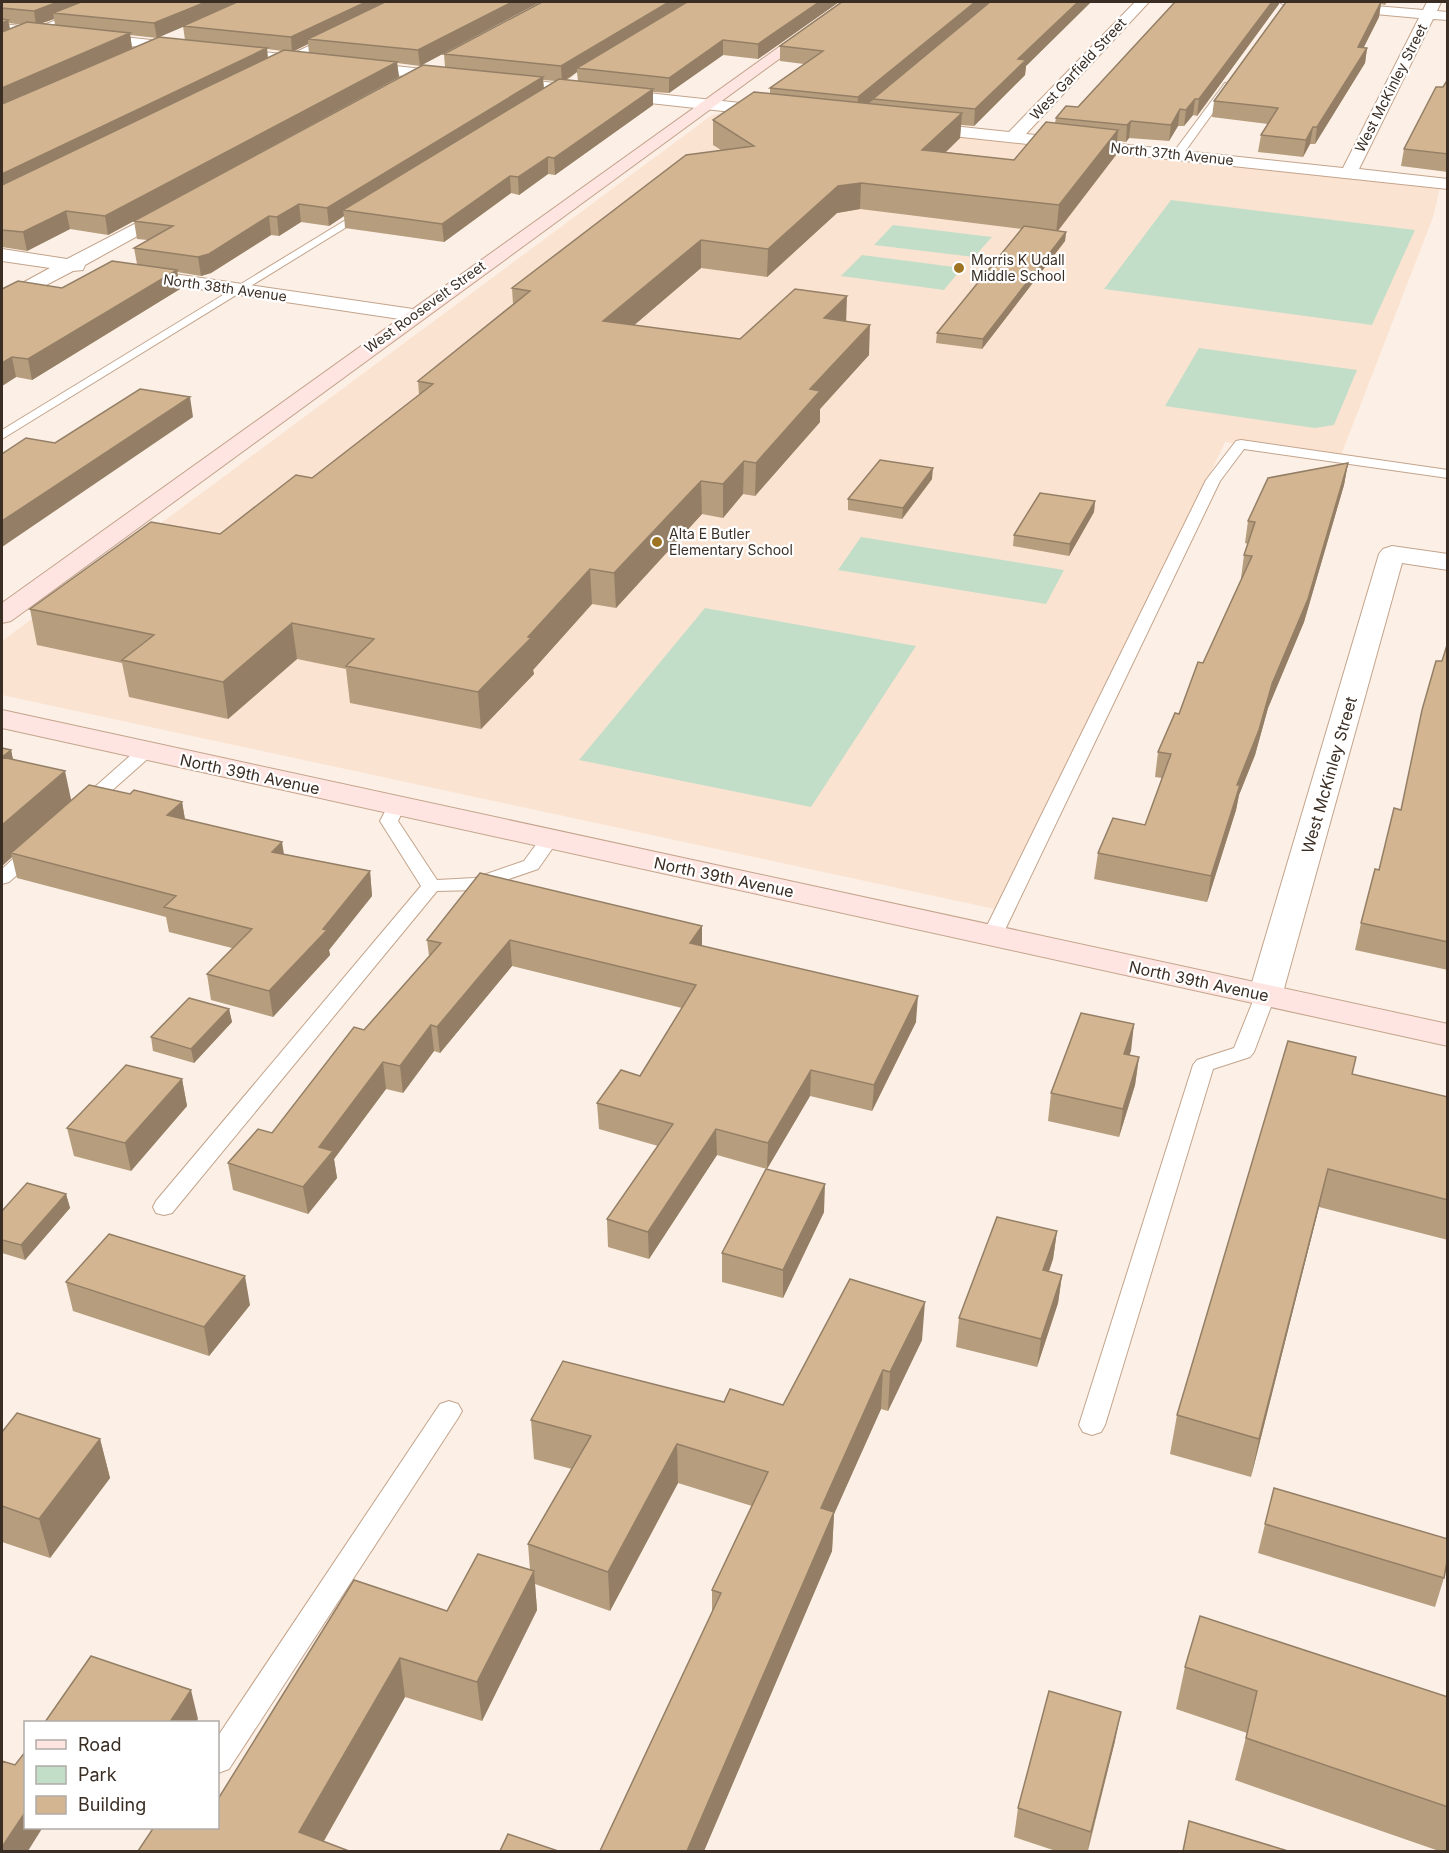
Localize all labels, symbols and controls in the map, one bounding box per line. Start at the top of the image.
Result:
street label: West Garfield Street [1026,14,1130,123]
street label: West McKinley Street [1351,20,1430,155]
street label: North 37th Avenue [1110,139,1234,168]
place label: Morris K Udall Middle School [971,251,1065,284]
street label: West Roosevelt Street [361,257,489,356]
marker: Morris K Udall Middle School [952,261,966,275]
street label: North 38th Avenue [162,270,288,305]
place label: Alta E Butler Elementary School [669,525,793,558]
marker: Alta E Butler Elementary School [650,535,664,549]
street label: West McKinley Street [1297,694,1361,856]
street label: North 39th Avenue [178,749,322,799]
street label: North 39th Avenue [652,852,796,902]
street label: North 39th Avenue [1127,956,1271,1006]
legend [24,1721,219,1829]
text: Road [78,1734,121,1755]
text: Park [78,1764,117,1785]
text: Building [78,1794,146,1815]

